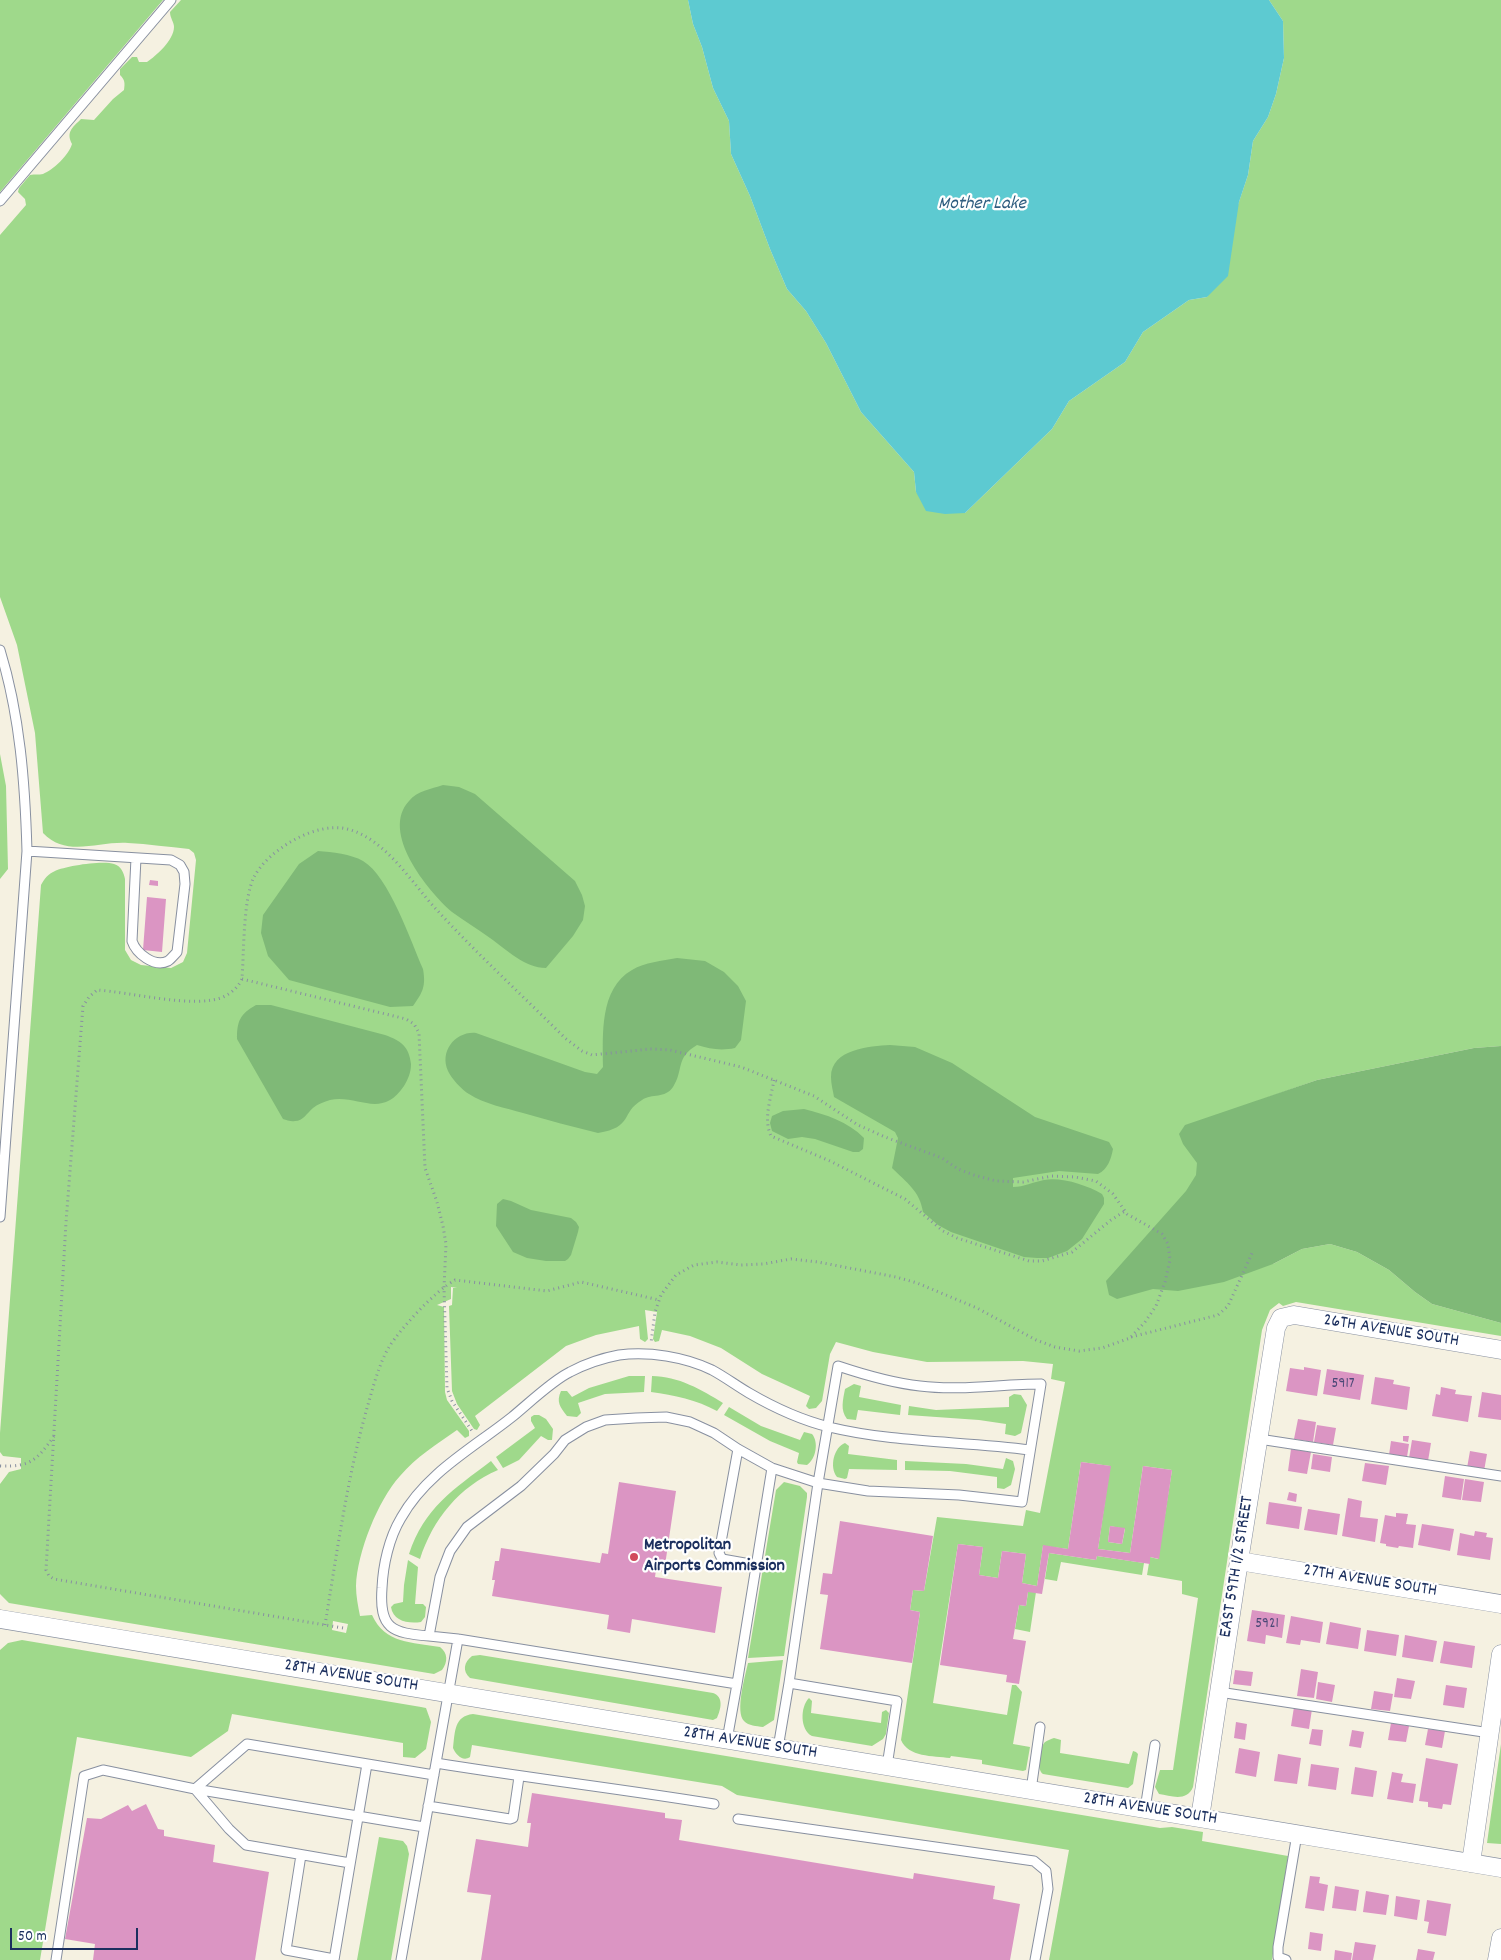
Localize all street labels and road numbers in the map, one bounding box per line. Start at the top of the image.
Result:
street label: 26TH AVENUE SOUTH [1322,1311,1460,1353]
street label: EAST 59TH 1/2 STREET [1216,1495,1260,1639]
street label: 27TH AVENUE SOUTH [1302,1561,1438,1603]
street label: 28TH AVENUE SOUTH [282,1656,420,1698]
street label: 28TH AVENUE SOUTH [681,1723,819,1765]
street label: 28TH AVENUE SOUTH [1081,1789,1219,1831]

